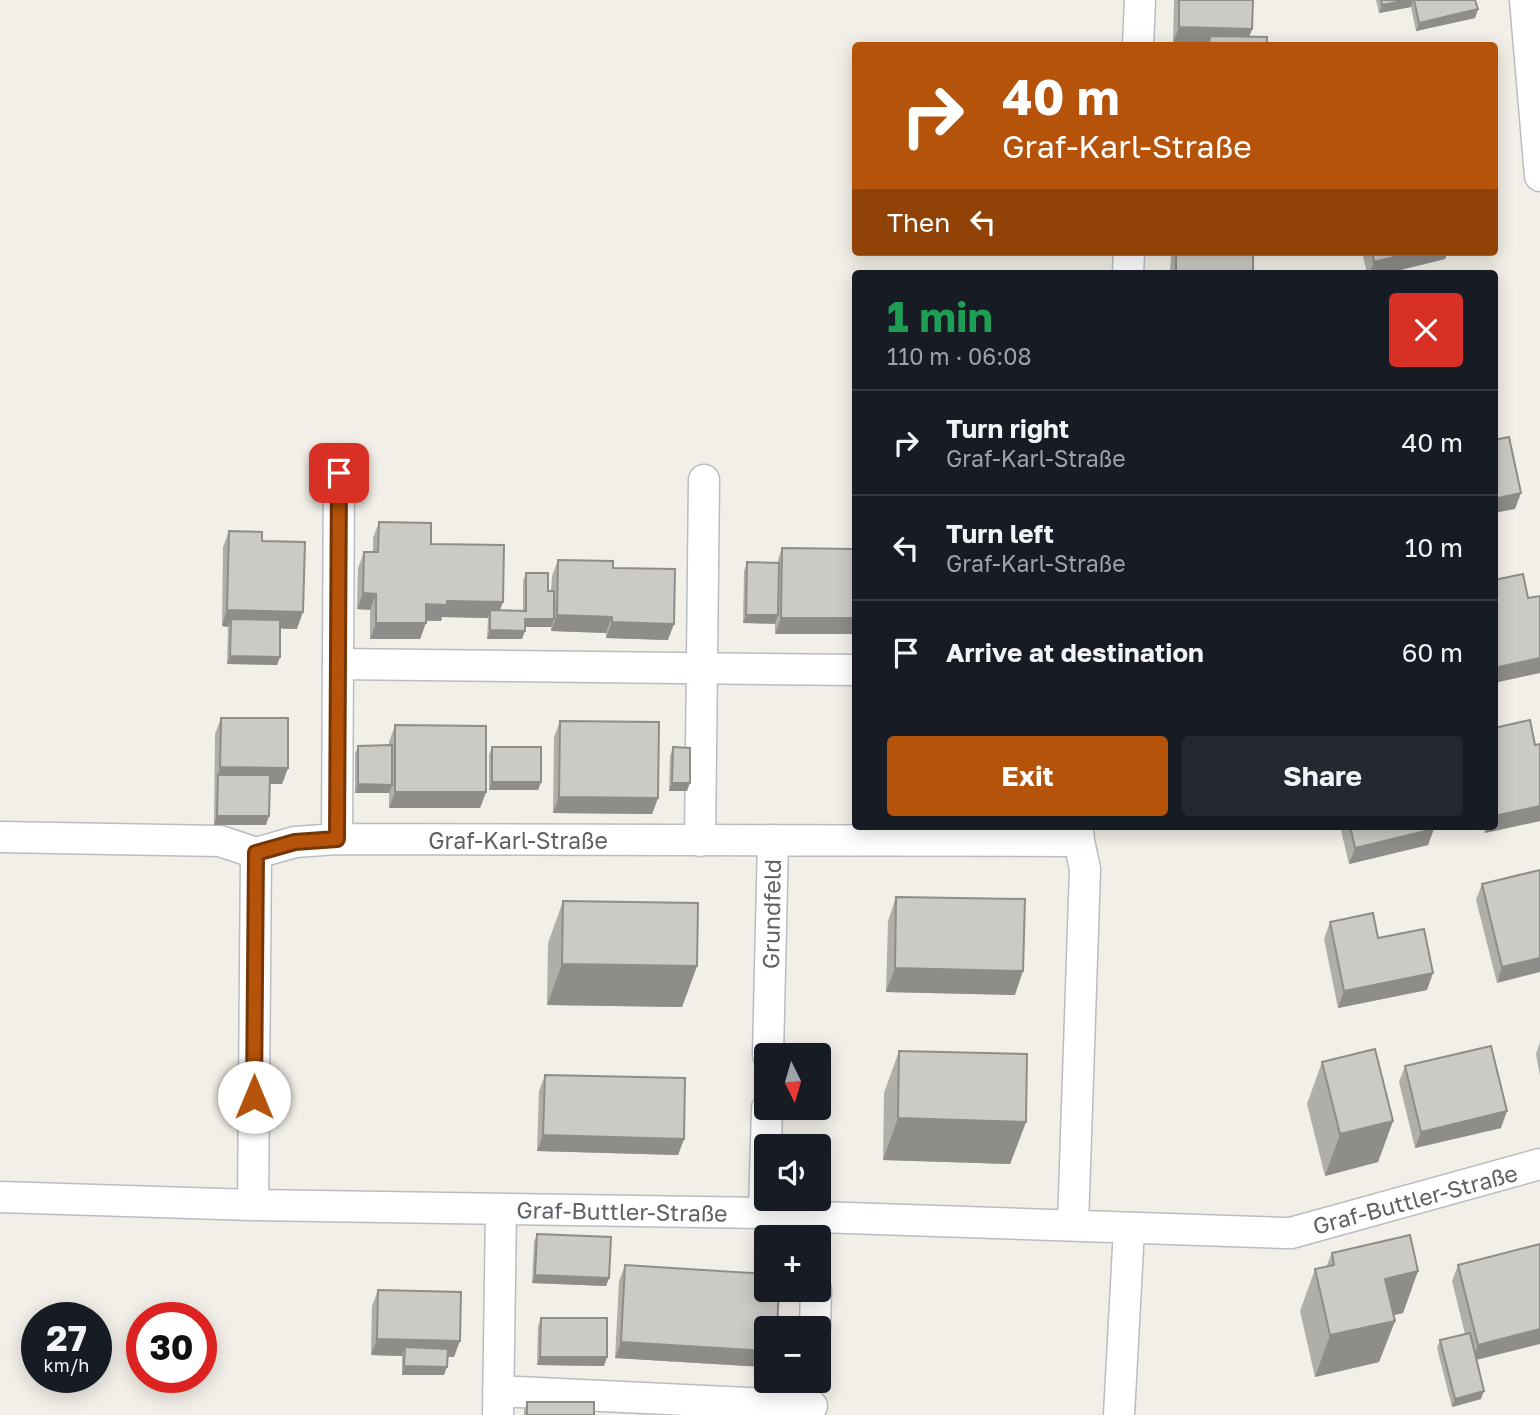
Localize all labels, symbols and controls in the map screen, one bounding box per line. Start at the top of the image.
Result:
text: 40 m [1002,67,1120,126]
icon: right [887,70,978,161]
text: Graf-Karl-Straße [1002,127,1252,165]
icon: left [964,203,1002,241]
text: Then [887,207,950,238]
text: 1 min [887,291,993,341]
button: close [1389,293,1463,367]
text: 110 m · 06:08 [887,342,1031,370]
text: Turn right [946,413,1069,444]
icon: right [887,424,925,462]
text: 40 m [1402,427,1463,458]
pin [309,443,369,503]
text: Graf-Karl-Straße [946,444,1126,472]
icon: arrive [320,454,358,492]
text: Turn left [946,518,1054,549]
icon: left [887,529,925,567]
text: 10 m [1405,532,1463,563]
text: Graf-Karl-Straße [946,549,1126,577]
icon: arrive [887,634,925,672]
text: Arrive at destination [946,637,1204,668]
text: 60 m [1402,637,1463,668]
button: Exit [887,736,1168,816]
button: Share [1182,736,1463,816]
street label: Graf-Karl-Straße [428,826,608,854]
street label: Grundfeld [756,859,786,969]
north arrow [754,1043,831,1120]
map controls [754,1043,831,1393]
position arrow [217,1060,291,1134]
button: sound [754,1134,831,1211]
street label: Graf-Buttler-Straße [1309,1158,1521,1240]
street label: Graf-Buttler-Straße [516,1195,728,1227]
button: + [754,1225,831,1302]
speed limit sign: 30 [126,1302,217,1393]
button: − [754,1316,831,1393]
text: 27 [46,1317,87,1359]
text: km/h [44,1354,89,1376]

